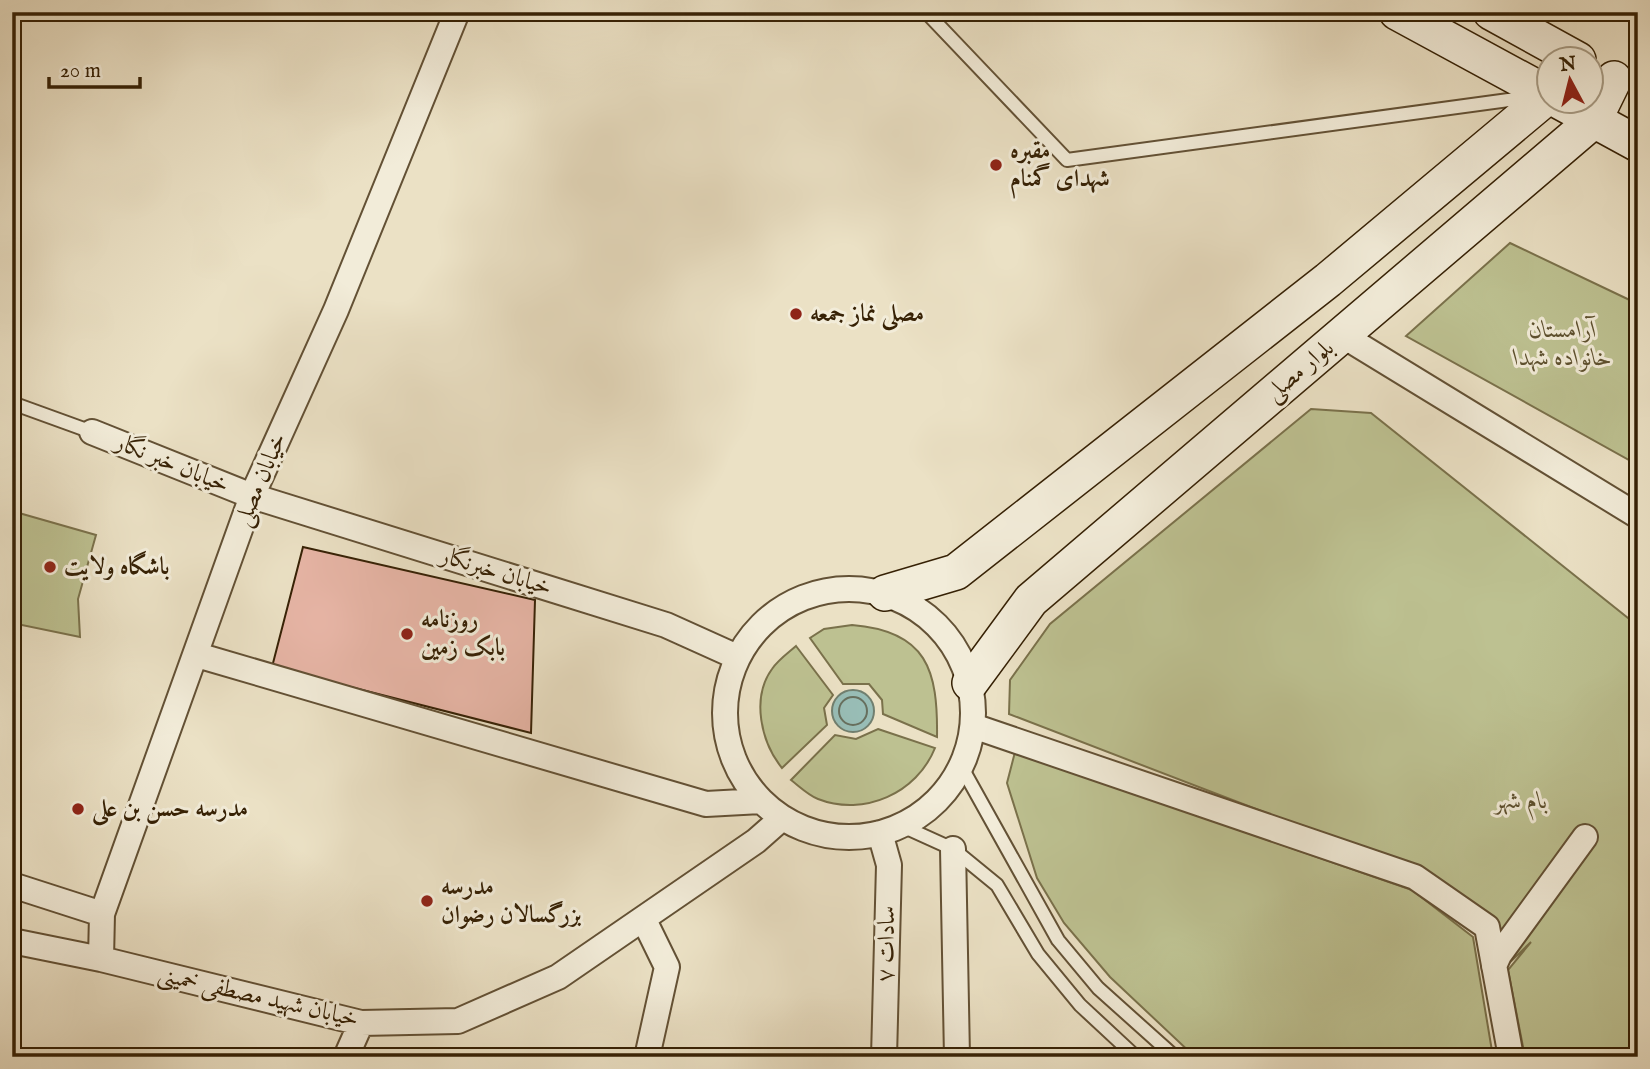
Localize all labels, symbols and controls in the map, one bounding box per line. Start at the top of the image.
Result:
scale bar [49,46,140,90]
north arrow [1534,46,1604,116]
text: N [1558,52,1578,78]
text: 20 m [60,58,101,85]
place label: مقبره شهدای گمنام [1010,136,1110,199]
marker: مقبره شهدای گمنام [988,157,1004,173]
place label: مصلی نماز جمعه [810,299,924,332]
marker: مصلی نماز جمعه [788,306,804,322]
park label: آرامستان خانواده شهدا [1512,315,1612,374]
street label: بلوار مصلی [1259,333,1341,409]
street label: خیابان خبر نگار [109,425,234,501]
street label: خیابان مصلی [227,429,295,531]
street label: خیابان خبرنگار [435,539,556,604]
place label: باشگاه ولایت [64,550,170,583]
marker: باشگاه ولایت [42,559,58,575]
place label: روزنامه بابک زمین [421,605,505,664]
marker: روزنامه بابک زمین [399,626,415,642]
park label: بام شهر [1492,786,1548,821]
place label: مدرسه حسن بن علی [91,794,248,827]
marker: مدرسه حسن بن علی [70,801,86,817]
place label: مدرسه بزرگسالان رضوان [441,872,582,931]
marker: مدرسه بزرگسالان رضوان [419,893,435,909]
street label: سادات ۷ [871,905,903,983]
street label: خیابان شهید مصطفی خمینی [154,959,362,1035]

